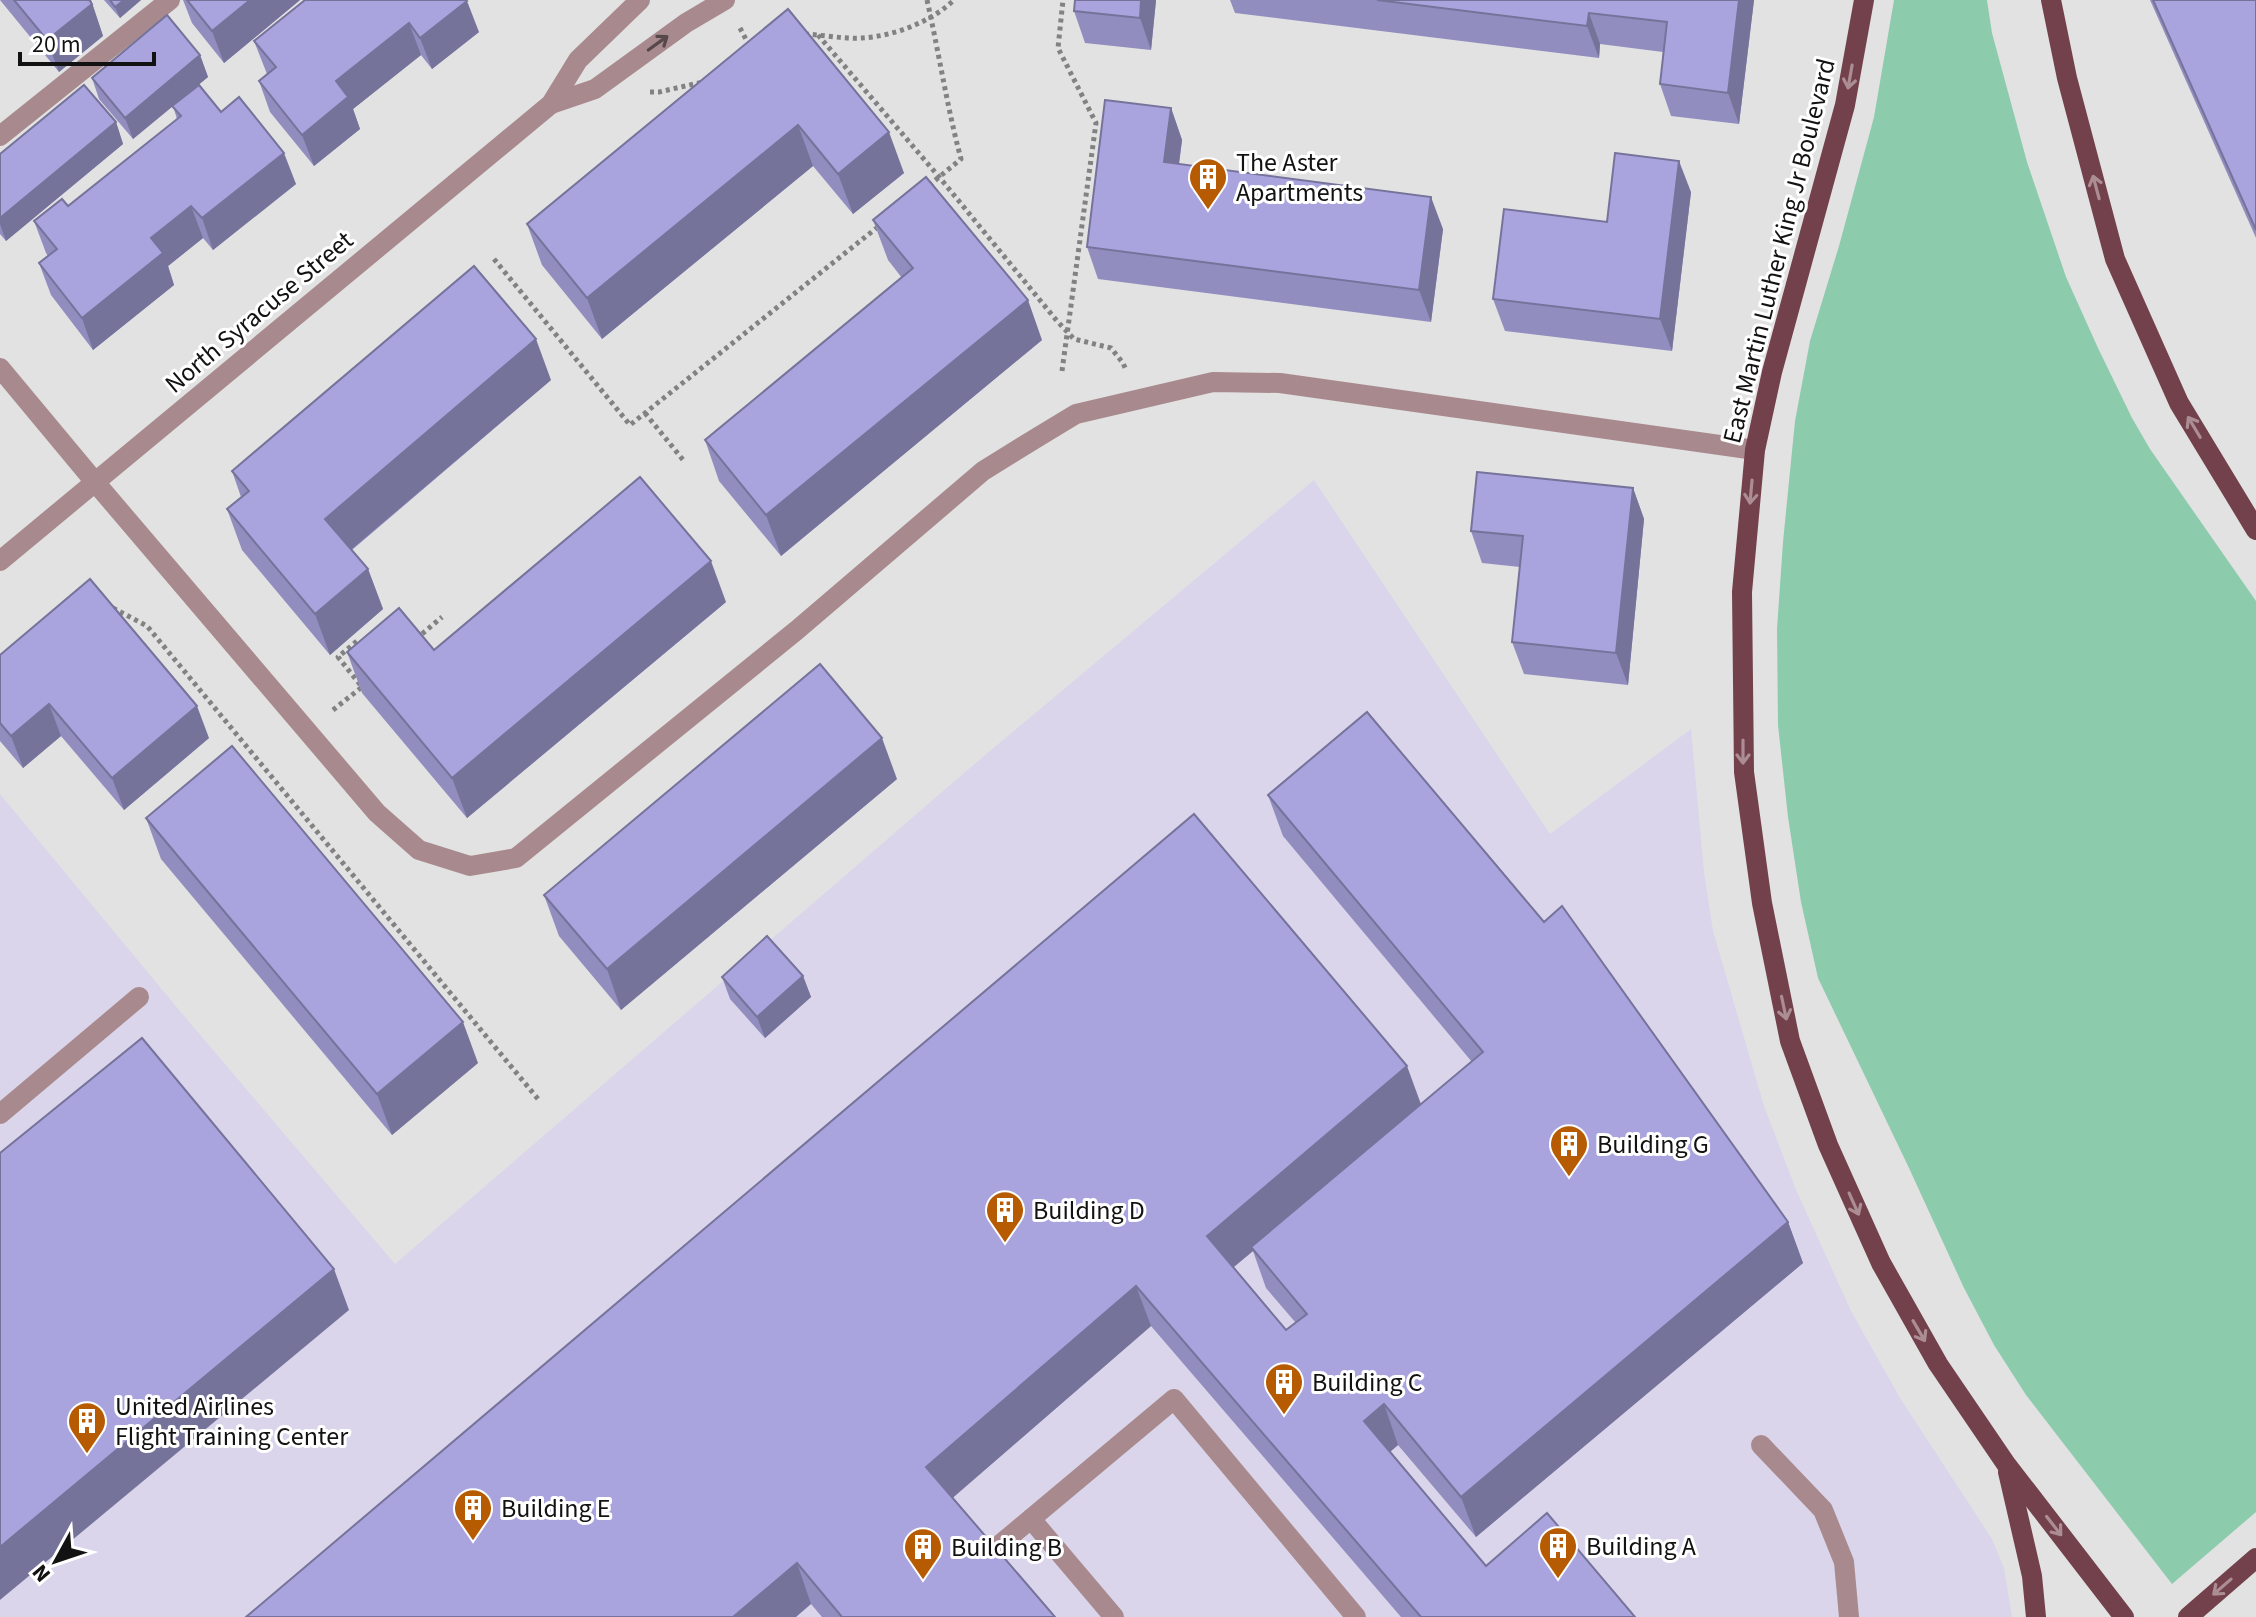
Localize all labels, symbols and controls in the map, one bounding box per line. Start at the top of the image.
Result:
scale bar [20,16,154,66]
text: 20 m [32,27,81,62]
one-way arrow [646,34,668,51]
street label: East Martin Luther King Jr Boulevard [1713,55,1845,447]
one-way arrow [1842,64,1857,89]
place label: The Aster Apartments [1236,144,1363,211]
building icon: The Aster Apartments [1187,156,1229,211]
one-way arrow [2087,175,2102,200]
street label: North Syracuse Street [157,222,361,402]
one-way arrow [2185,416,2201,439]
one-way arrow [1743,478,1758,505]
one-way arrow [1736,738,1751,765]
one-way arrow [1777,995,1792,1021]
building icon: Building G [1548,1123,1590,1178]
place label: Building G [1597,1126,1709,1163]
building icon: Building D [984,1189,1026,1244]
one-way arrow [1848,1191,1863,1216]
place label: Building D [1033,1192,1145,1229]
one-way arrow [1911,1319,1927,1342]
building icon: Building C [1263,1361,1305,1416]
place label: Building C [1312,1364,1423,1401]
place label: United Airlines Flight Training Center [115,1388,349,1455]
building icon: United Airlines Flight Training Center [66,1400,108,1455]
building icon: Building E [452,1487,494,1542]
place label: Building E [501,1490,611,1527]
one-way arrow [2045,1515,2062,1536]
north arrow [16,1521,96,1601]
building icon: Building A [1537,1525,1579,1580]
building icon: Building B [902,1526,944,1581]
place label: Building A [1586,1528,1697,1565]
place label: Building B [951,1529,1062,1566]
text: N [24,1557,58,1589]
one-way arrow [2213,1578,2233,1596]

